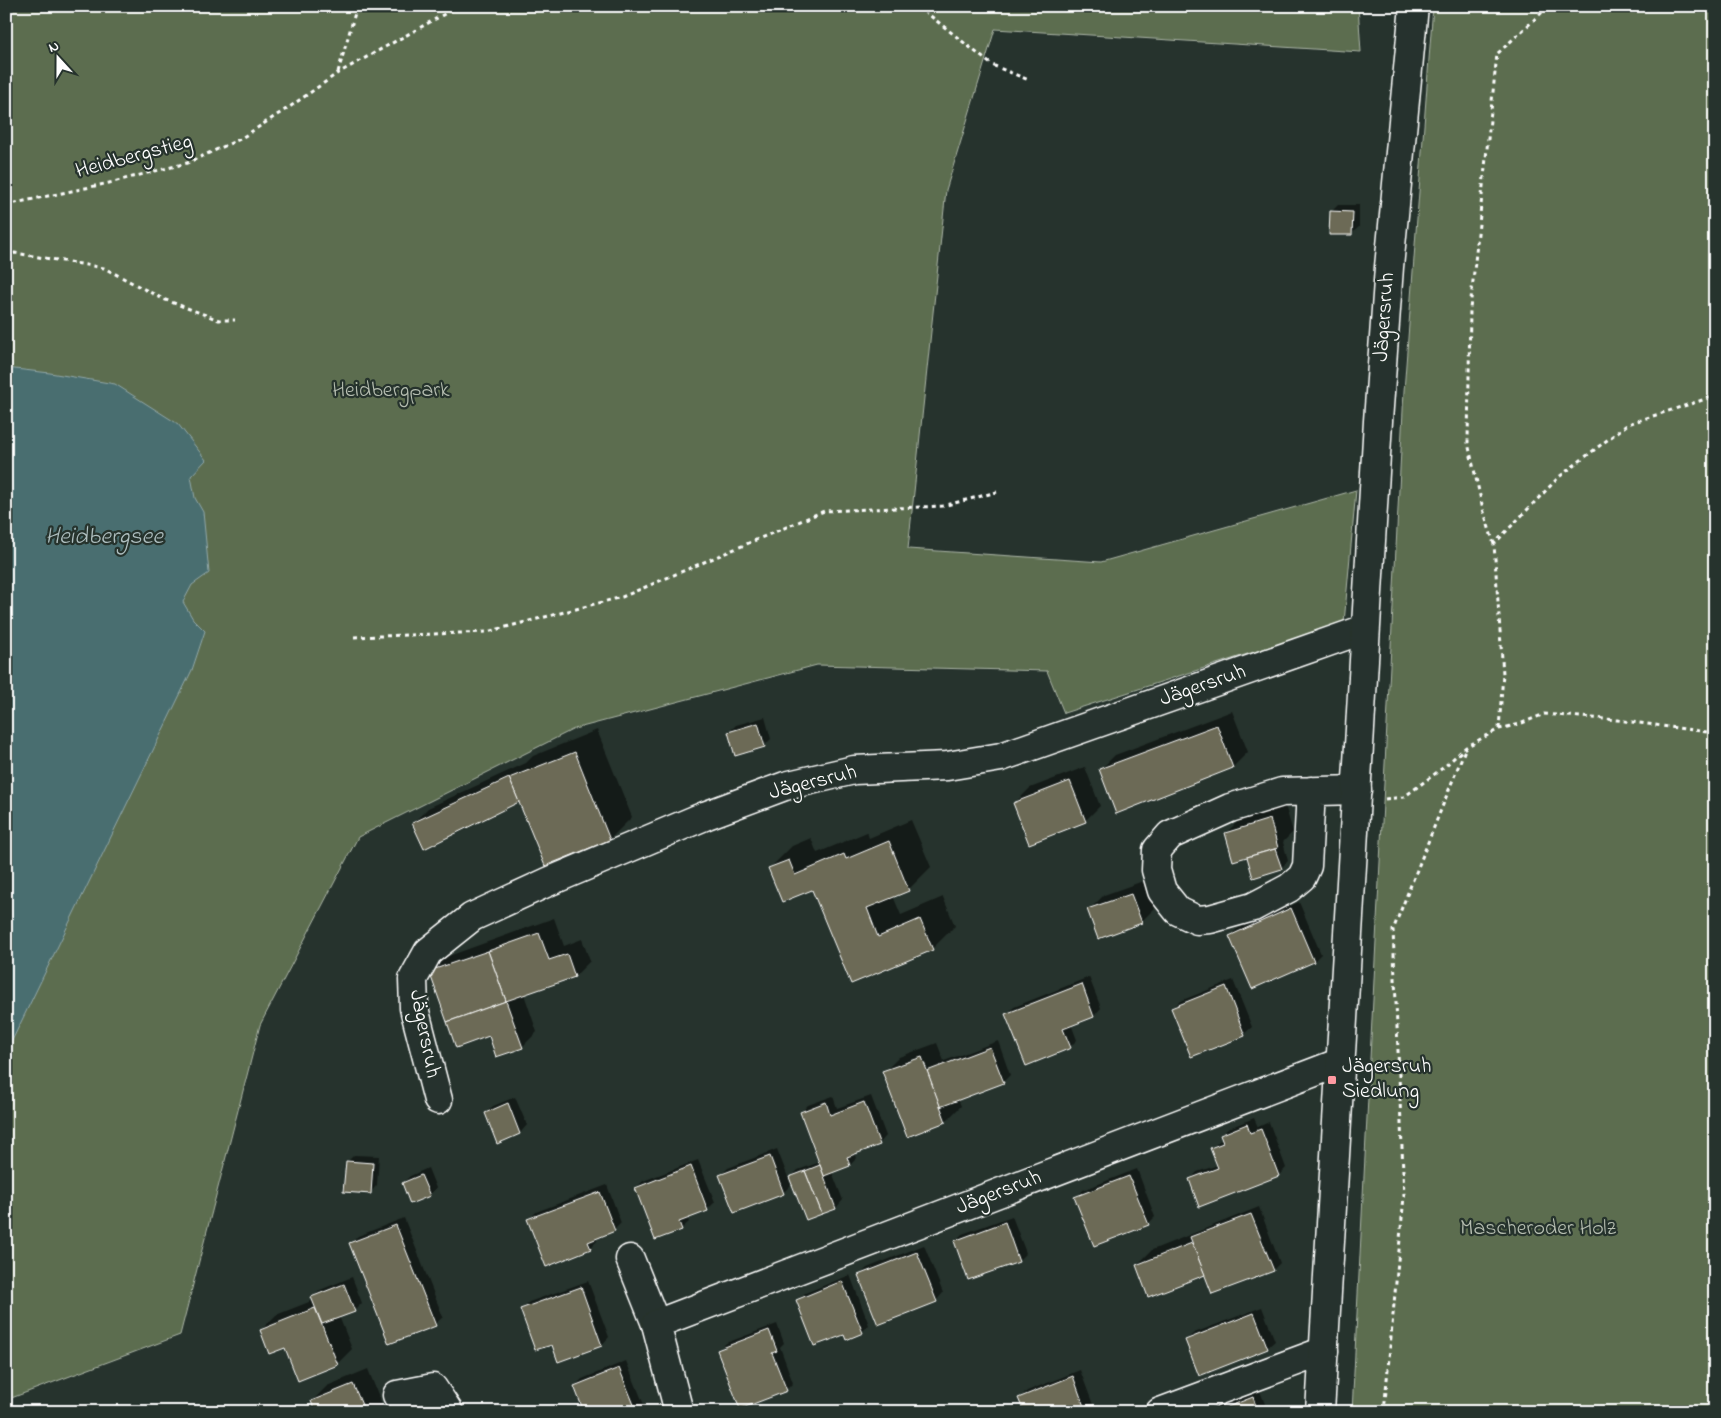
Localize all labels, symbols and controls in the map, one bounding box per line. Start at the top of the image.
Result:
north arrow [32,32,82,82]
text: N [46,36,62,59]
street label: Heidbergstieg [72,126,196,189]
street label: Jägersruh [1366,271,1405,363]
park label: Heidbergpark [332,375,450,408]
water label: Heidbergsee [45,520,164,555]
street label: Jägersruh [1156,656,1251,717]
street label: Jägersruh [766,757,861,810]
street label: Jägersruh [399,987,448,1081]
place label: Jägersruh Siedlung [1342,1051,1431,1109]
marker: Jägersruh Siedlung [1326,1074,1338,1086]
street label: Jägersruh [952,1162,1047,1225]
park label: Mascheroder Holz [1460,1213,1617,1245]

